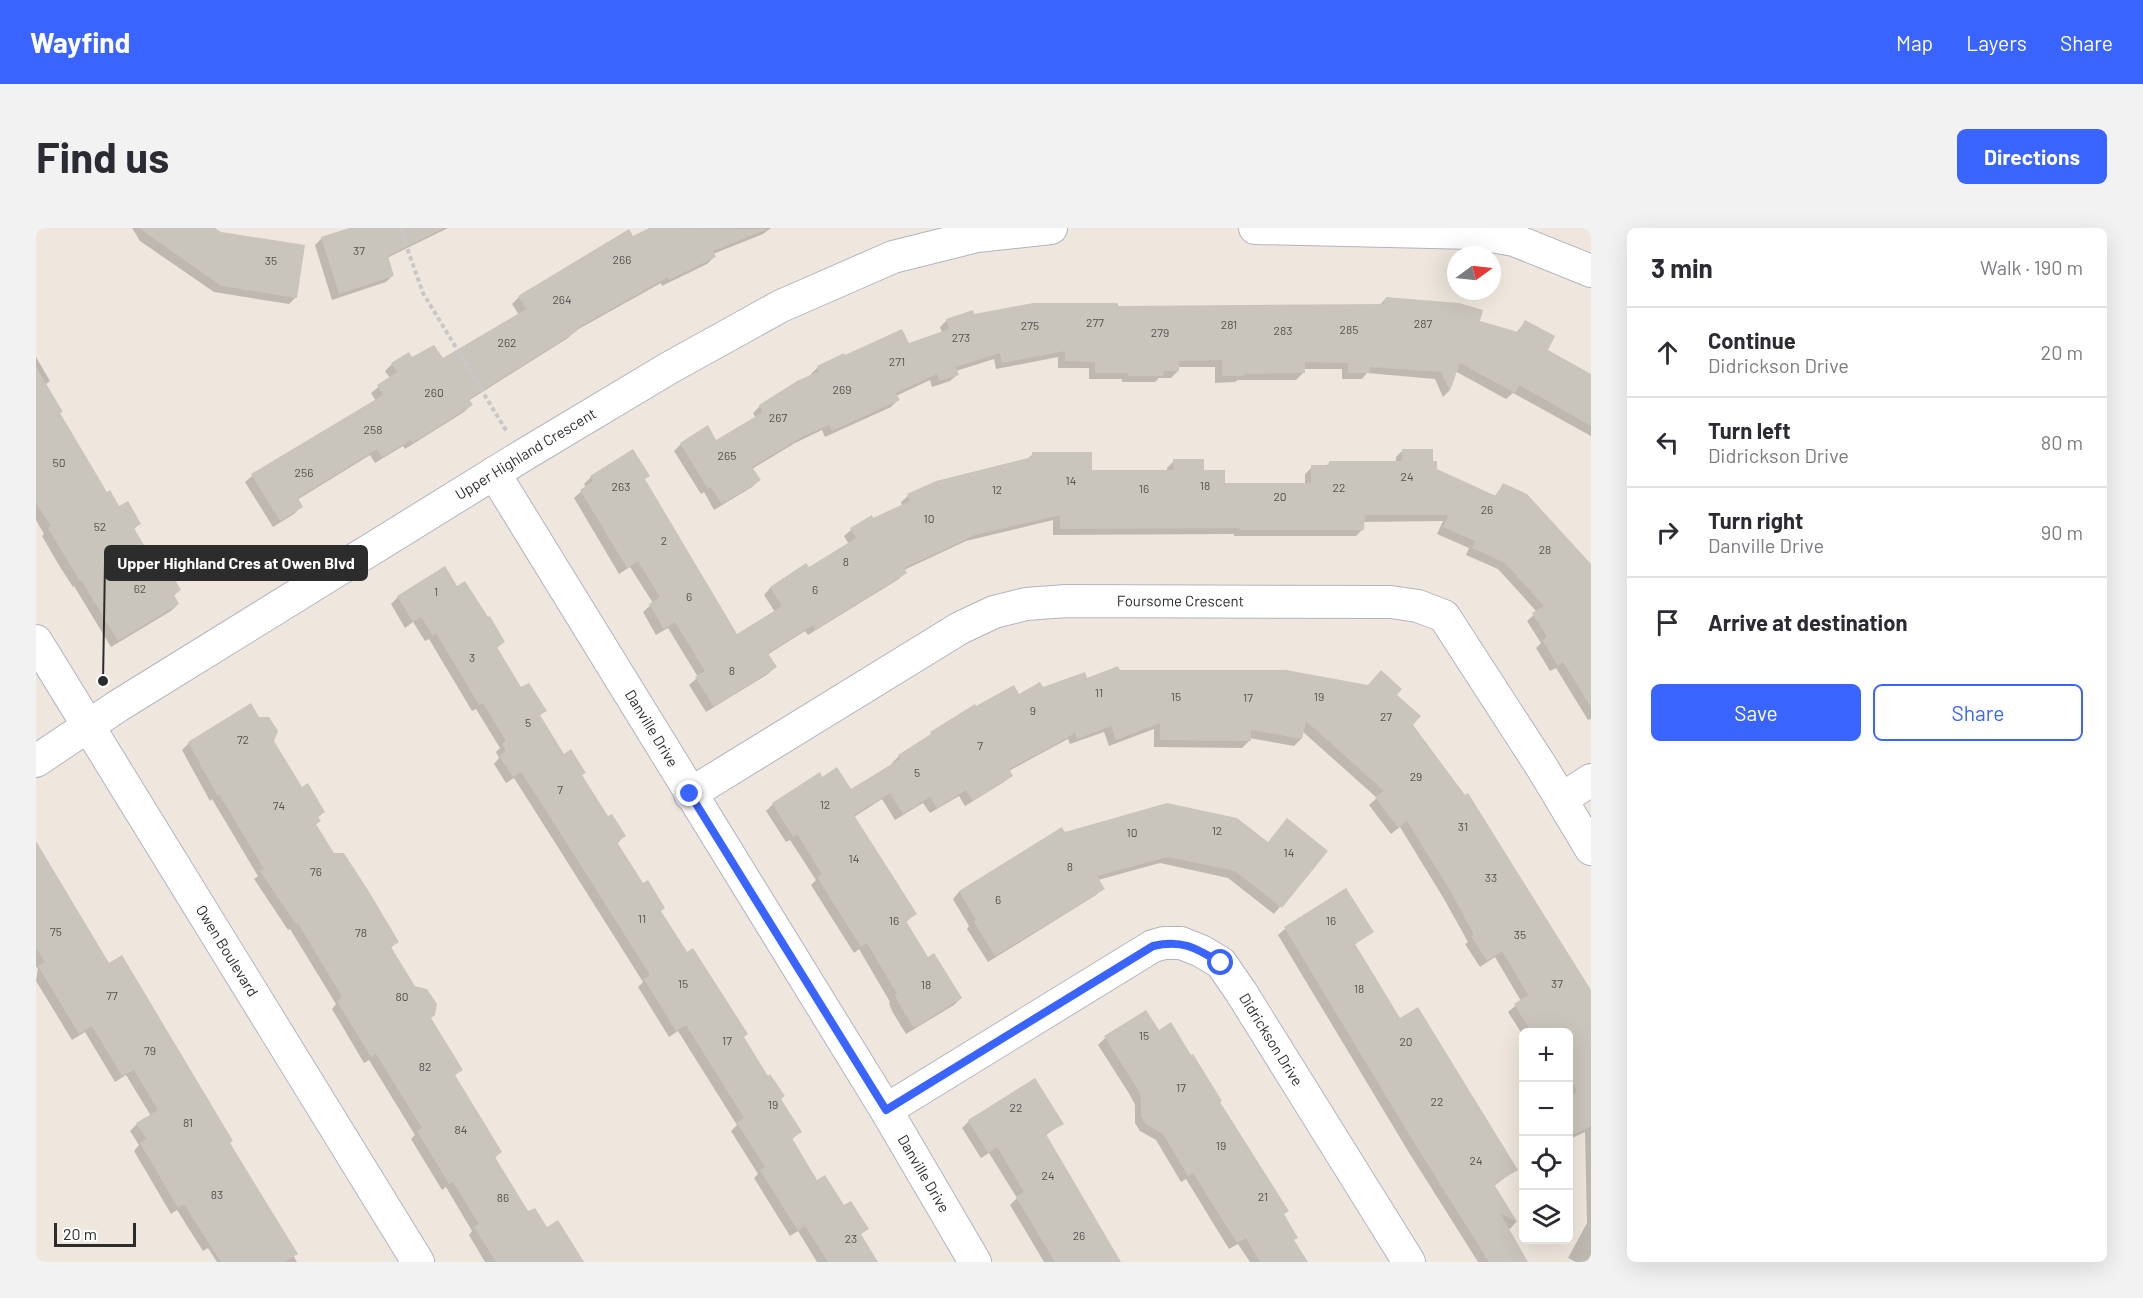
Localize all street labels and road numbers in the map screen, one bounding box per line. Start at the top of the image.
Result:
street label: Upper Highland Crescent [452,404,599,503]
street label: Foursome Crescent [1117,591,1244,610]
street label: Danville Drive [622,686,683,770]
street label: Owen Boulevard [193,901,263,1000]
street label: Didrickson Drive [1236,989,1307,1089]
street label: Danville Drive [894,1131,954,1216]

